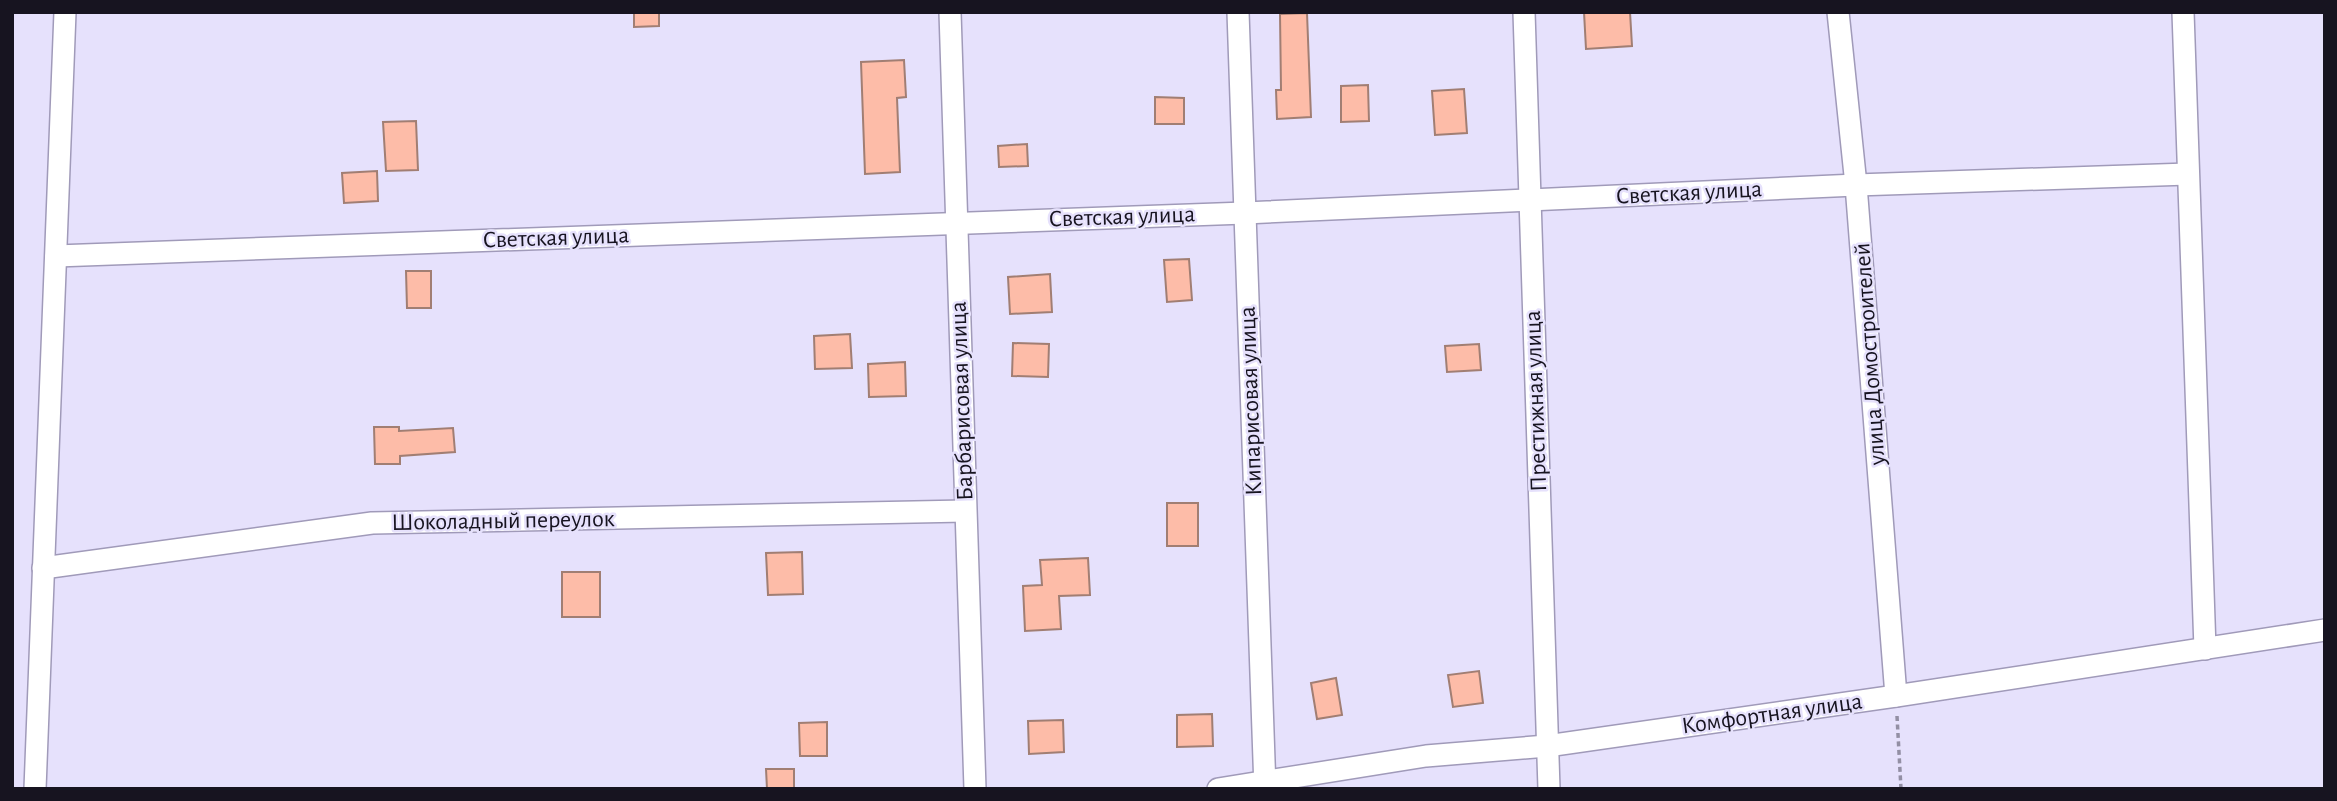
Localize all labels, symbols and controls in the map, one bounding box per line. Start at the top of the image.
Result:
street label: Светская улица [1615,177,1763,209]
street label: Светская улица [1048,202,1196,232]
street label: Светская улица [482,223,630,253]
street label: улица Домостроителей [1850,242,1890,467]
street label: Барбарисовая улица [947,301,977,501]
street label: Кипарисовая улица [1236,306,1266,496]
street label: Престижная улица [1521,310,1551,492]
street label: Шоколадный переулок [391,507,615,535]
street label: Комфортная улица [1680,689,1864,739]

